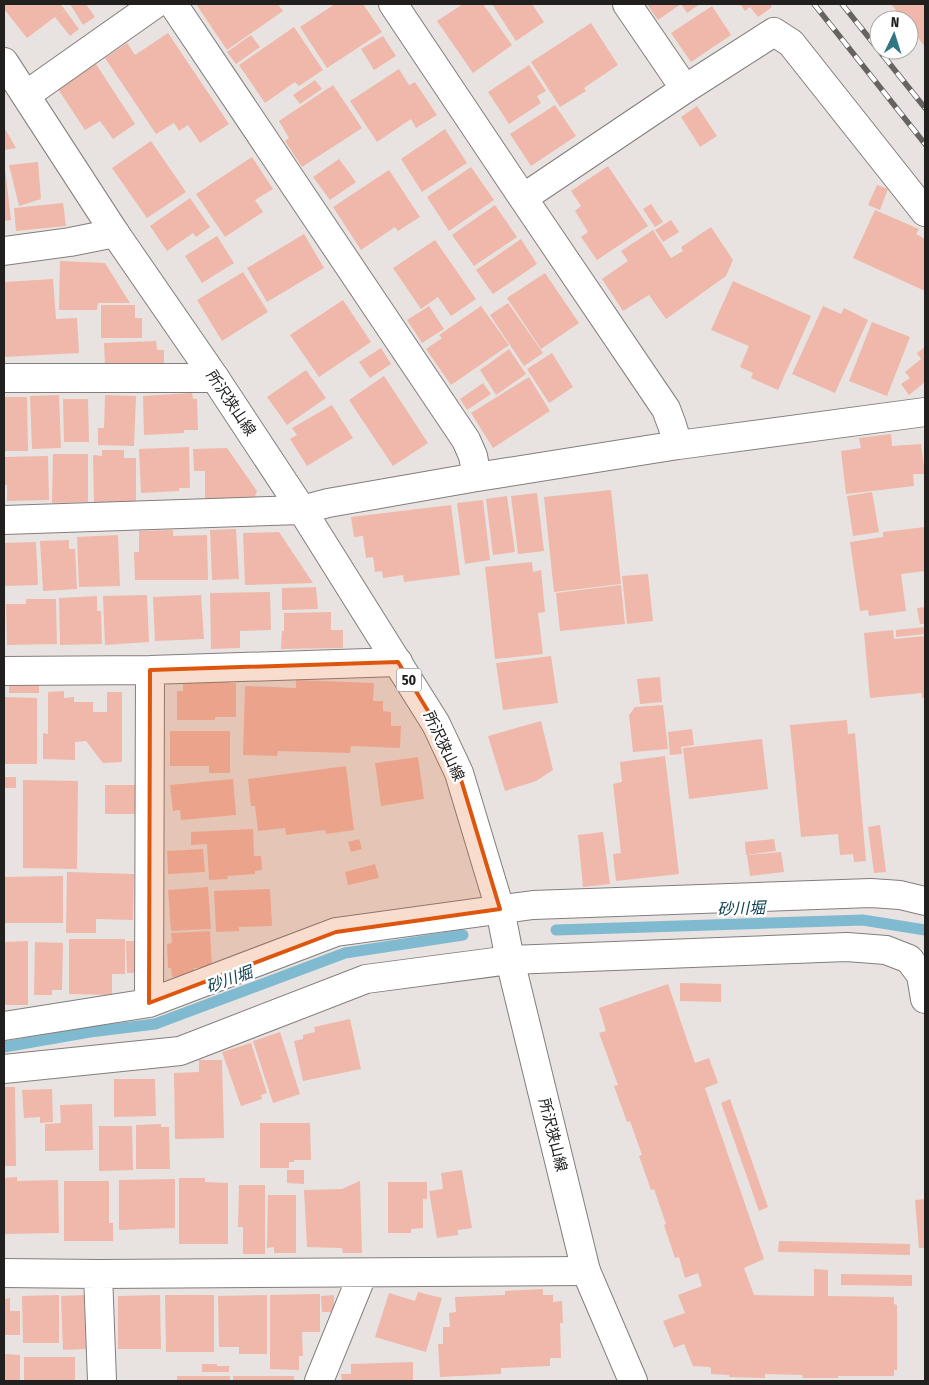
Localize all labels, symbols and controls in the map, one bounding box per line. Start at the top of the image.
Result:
north arrow [869,10,919,60]
text: N [890,14,900,31]
street label: 所沢狭山線 [203,367,259,439]
road number: 50 [396,668,422,692]
street label: 所沢狭山線 [420,708,468,784]
water label: 砂川堀 [717,898,768,919]
water label: 砂川堀 [203,961,258,997]
street label: 所沢狭山線 [535,1096,571,1174]

